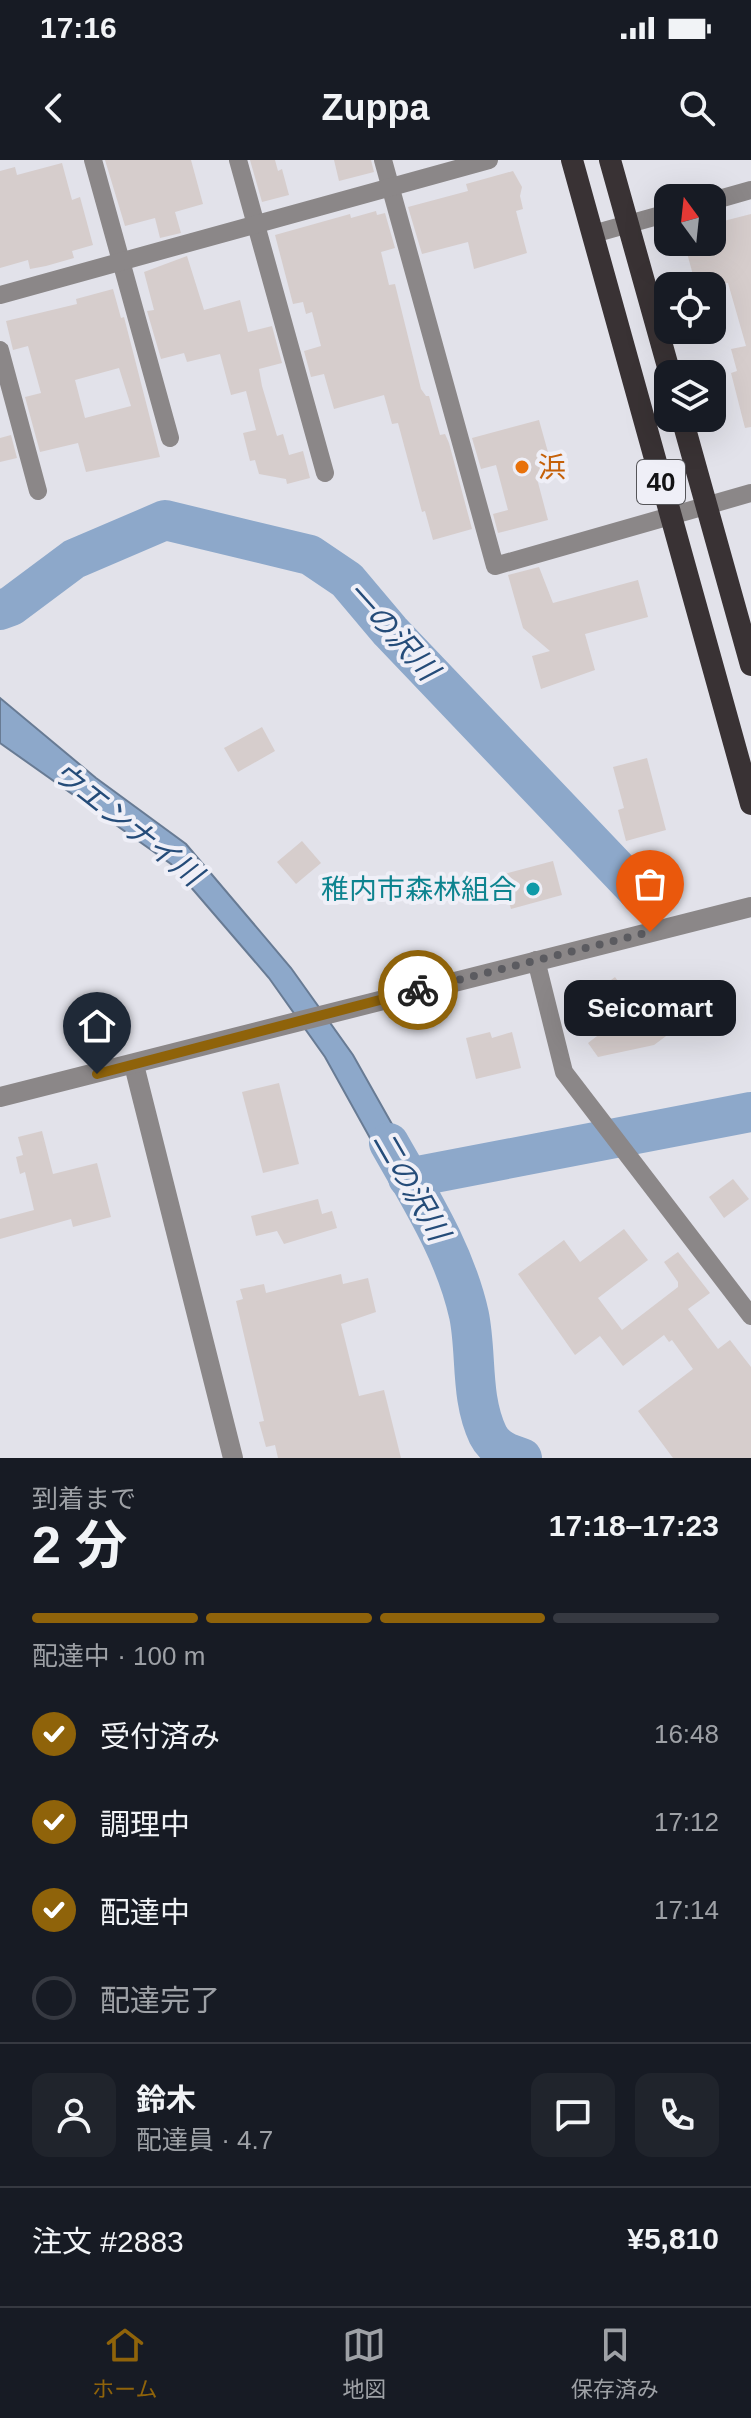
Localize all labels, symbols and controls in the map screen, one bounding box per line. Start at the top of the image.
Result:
text: 17:16 [40,11,117,44]
icon: back [32,86,76,130]
icon: search [675,86,719,130]
text: Zuppa [322,87,429,128]
north arrow [654,184,726,256]
map controls [654,184,726,432]
button: locate [654,272,726,344]
button: layers [654,360,726,432]
place label: 浜 [538,452,566,483]
marker: 浜 [513,458,531,476]
road number: 40 [637,460,685,504]
water label: 一の沢川 [340,575,447,689]
water label: ウエンナイ川 [46,755,211,894]
pin [616,850,684,932]
icon: bag [628,862,672,906]
place label: 稚内市森林組合 [321,874,517,905]
marker: 稚内市森林組合 [524,880,542,898]
courier [378,950,458,1030]
icon: bike [396,968,440,1012]
callout: Seicomart [564,980,736,1036]
pin [63,992,131,1074]
text: Seicomart [587,993,713,1023]
icon: home [75,1004,119,1048]
water label: 二の沢川 [367,1126,457,1249]
text: 到着まで [32,1484,136,1514]
text: 17:18–17:23 [549,1509,719,1542]
text: 2 分 [32,1516,127,1574]
text: 配達中 · 100 m [32,1641,205,1671]
icon: check [32,1712,76,1756]
text: 16:48 [654,1719,719,1749]
text: 受付済み [100,1720,220,1753]
icon: check [32,1800,76,1844]
text: 17:12 [654,1807,719,1837]
text: 調理中 [100,1808,190,1841]
icon: check [32,1888,76,1932]
text: 17:14 [654,1895,719,1925]
text: 配達中 [100,1896,190,1929]
text: 配達完了 [100,1984,220,2017]
button: person [32,2073,116,2157]
button: chat [531,2073,615,2157]
button: phone [635,2073,719,2157]
text: 鈴木 [136,2083,196,2116]
text: 配達員 · 4.7 [136,2125,273,2155]
text: ¥5,810 [627,2222,719,2255]
text: 注文 #2883 [32,2225,184,2258]
tab: ホーム [92,2323,158,2403]
tab: 地図 [342,2323,386,2403]
tab: 保存済み [571,2323,659,2403]

